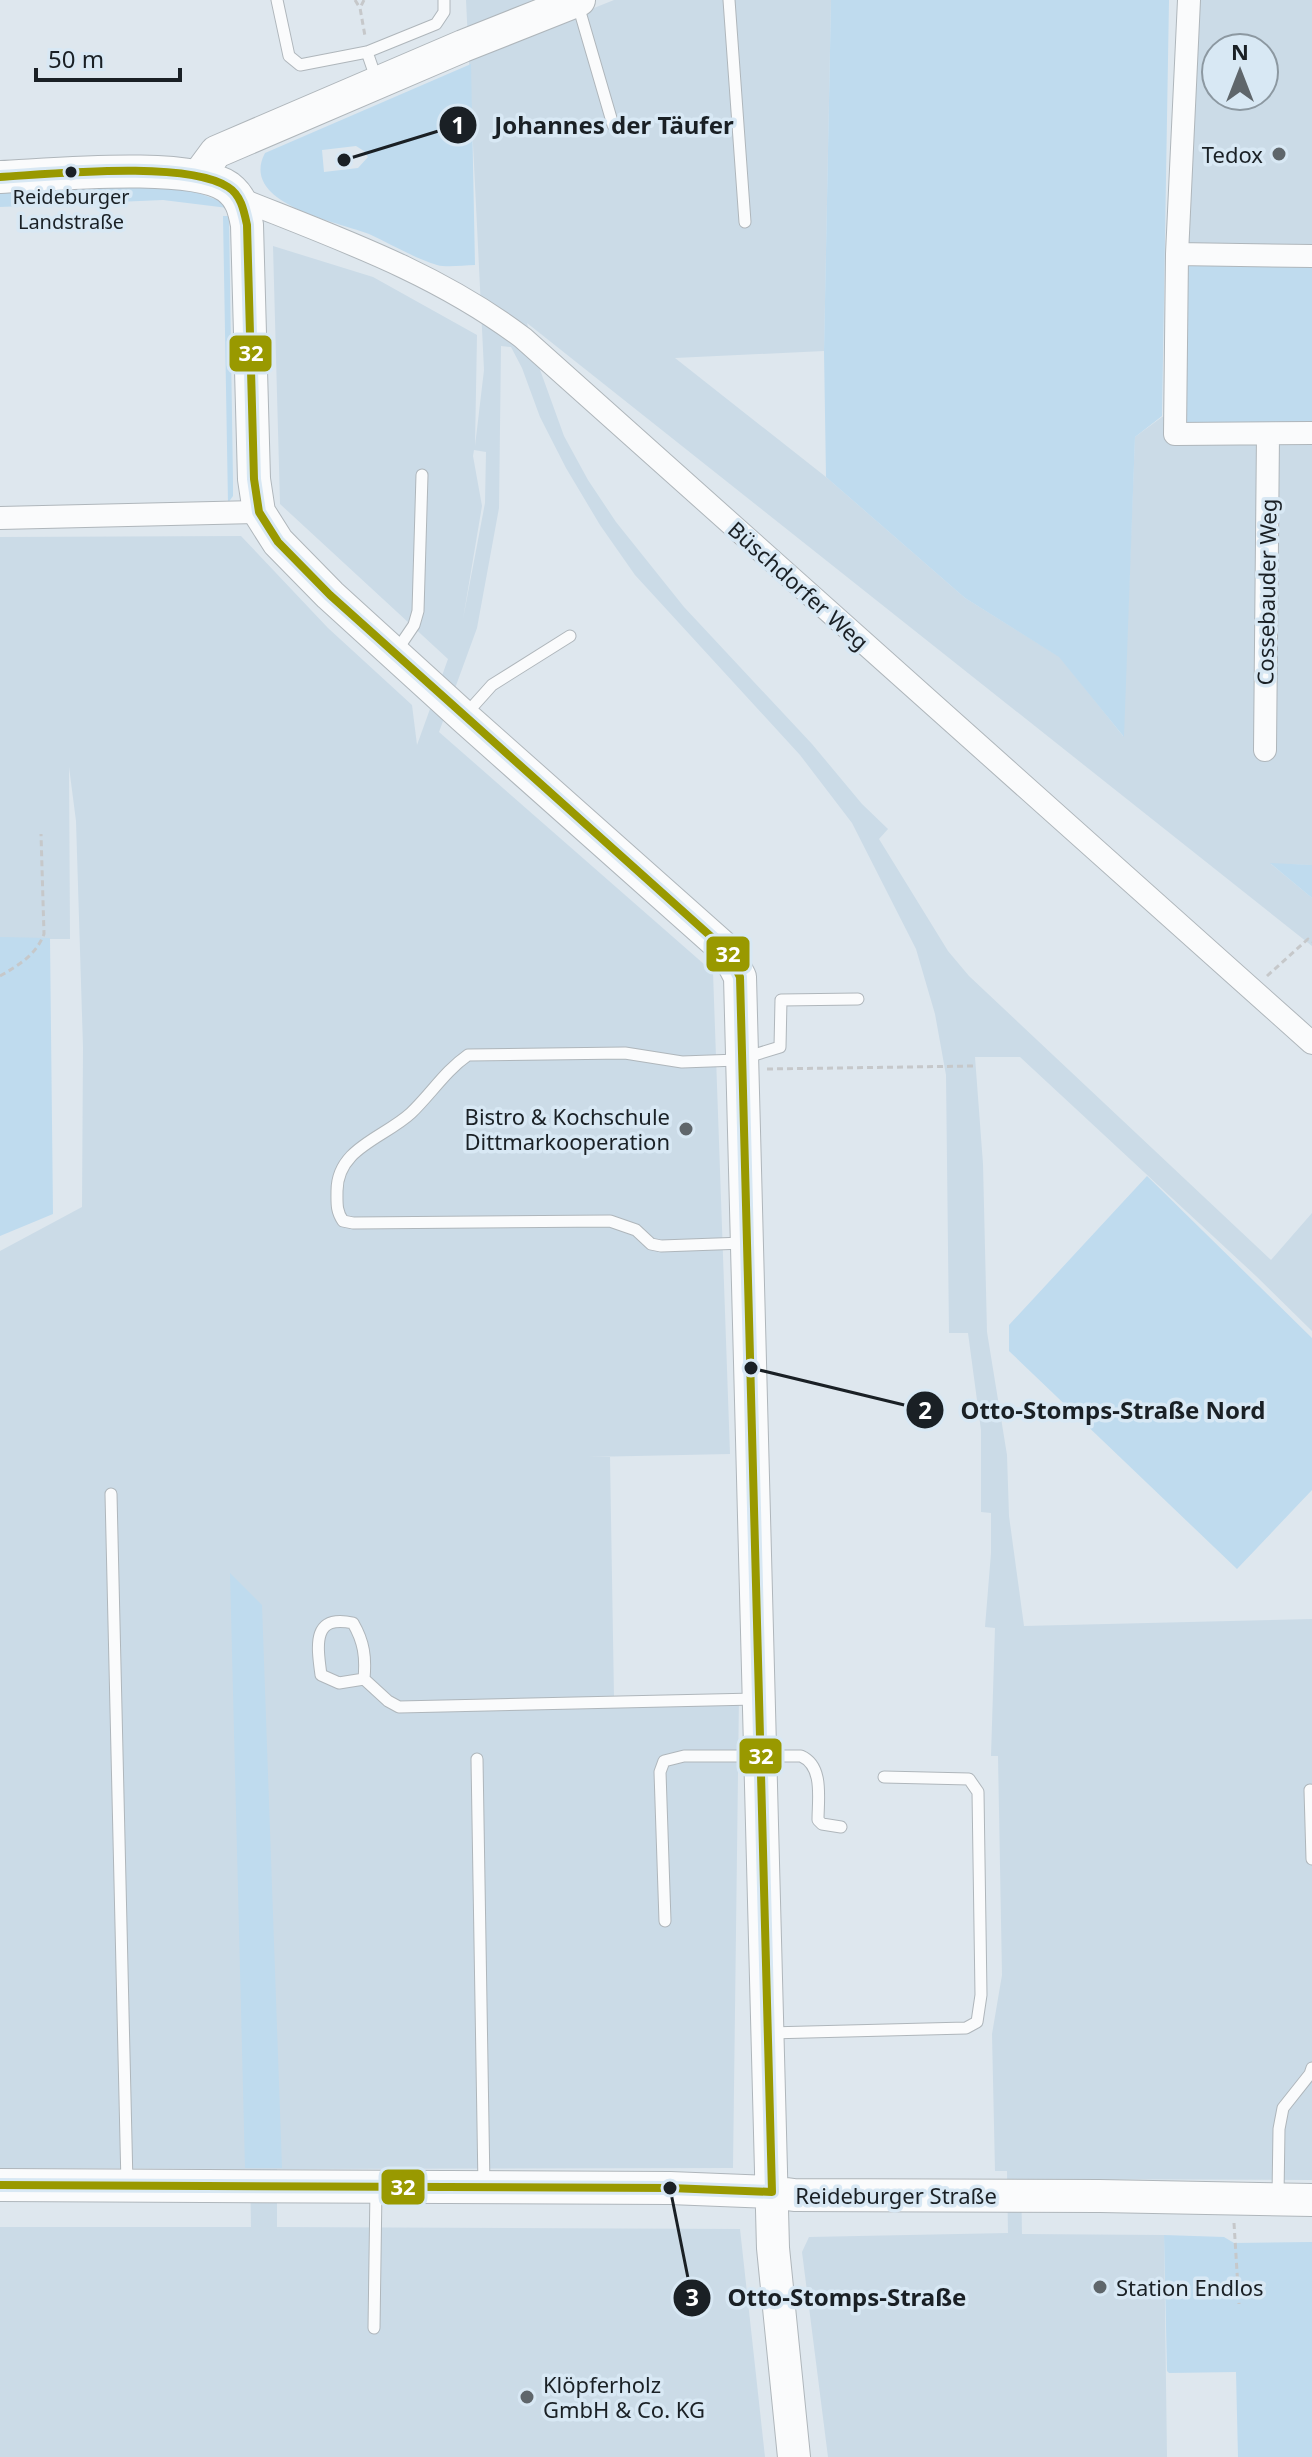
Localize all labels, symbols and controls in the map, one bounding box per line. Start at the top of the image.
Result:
scale bar [36,32,180,82]
north arrow [1200,32,1280,112]
text: N [1231,36,1249,66]
text: 50 m [48,42,104,75]
callout: Johannes der Täufer [438,101,749,149]
text: 1 [451,108,465,141]
text: Johannes der Täufer [492,108,734,141]
place label: Tedox [1202,139,1263,169]
marker: Tedox [1270,145,1288,163]
marker: Reideburger Landstraße [63,164,79,180]
place label: Reideburger Landstraße [12,183,130,235]
line badge: 32 [228,334,273,373]
text: 32 [238,337,264,367]
street label: Cossebauder Weg [1249,498,1283,686]
street label: Büschdorfer Weg [722,514,876,656]
line badge: 32 [705,935,751,973]
text: 32 [715,938,741,968]
place label: Bistro & Kochschule Dittmarkooperation [465,1101,670,1156]
marker: Bistro & Kochschule Dittmarkooperation [677,1120,695,1138]
callout: Otto-Stomps-Straße Nord [905,1386,1282,1434]
text: 2 [918,1393,932,1426]
text: Otto-Stomps-Straße Nord [960,1393,1266,1426]
line badge: 32 [738,1737,783,1775]
text: 32 [748,1740,774,1770]
line badge: 32 [380,2168,426,2206]
text: 32 [390,2171,416,2201]
street label: Reideburger Straße [795,2180,997,2210]
place label: Station Endlos [1116,2272,1264,2302]
callout: Otto-Stomps-Straße [672,2274,983,2322]
marker: Station Endlos [1091,2278,1109,2296]
text: 3 [685,2280,699,2313]
text: Otto-Stomps-Straße [728,2280,966,2313]
place label: Klöpferholz GmbH & Co. KG [543,2369,705,2424]
marker: Klöpferholz GmbH & Co. KG [518,2388,536,2406]

